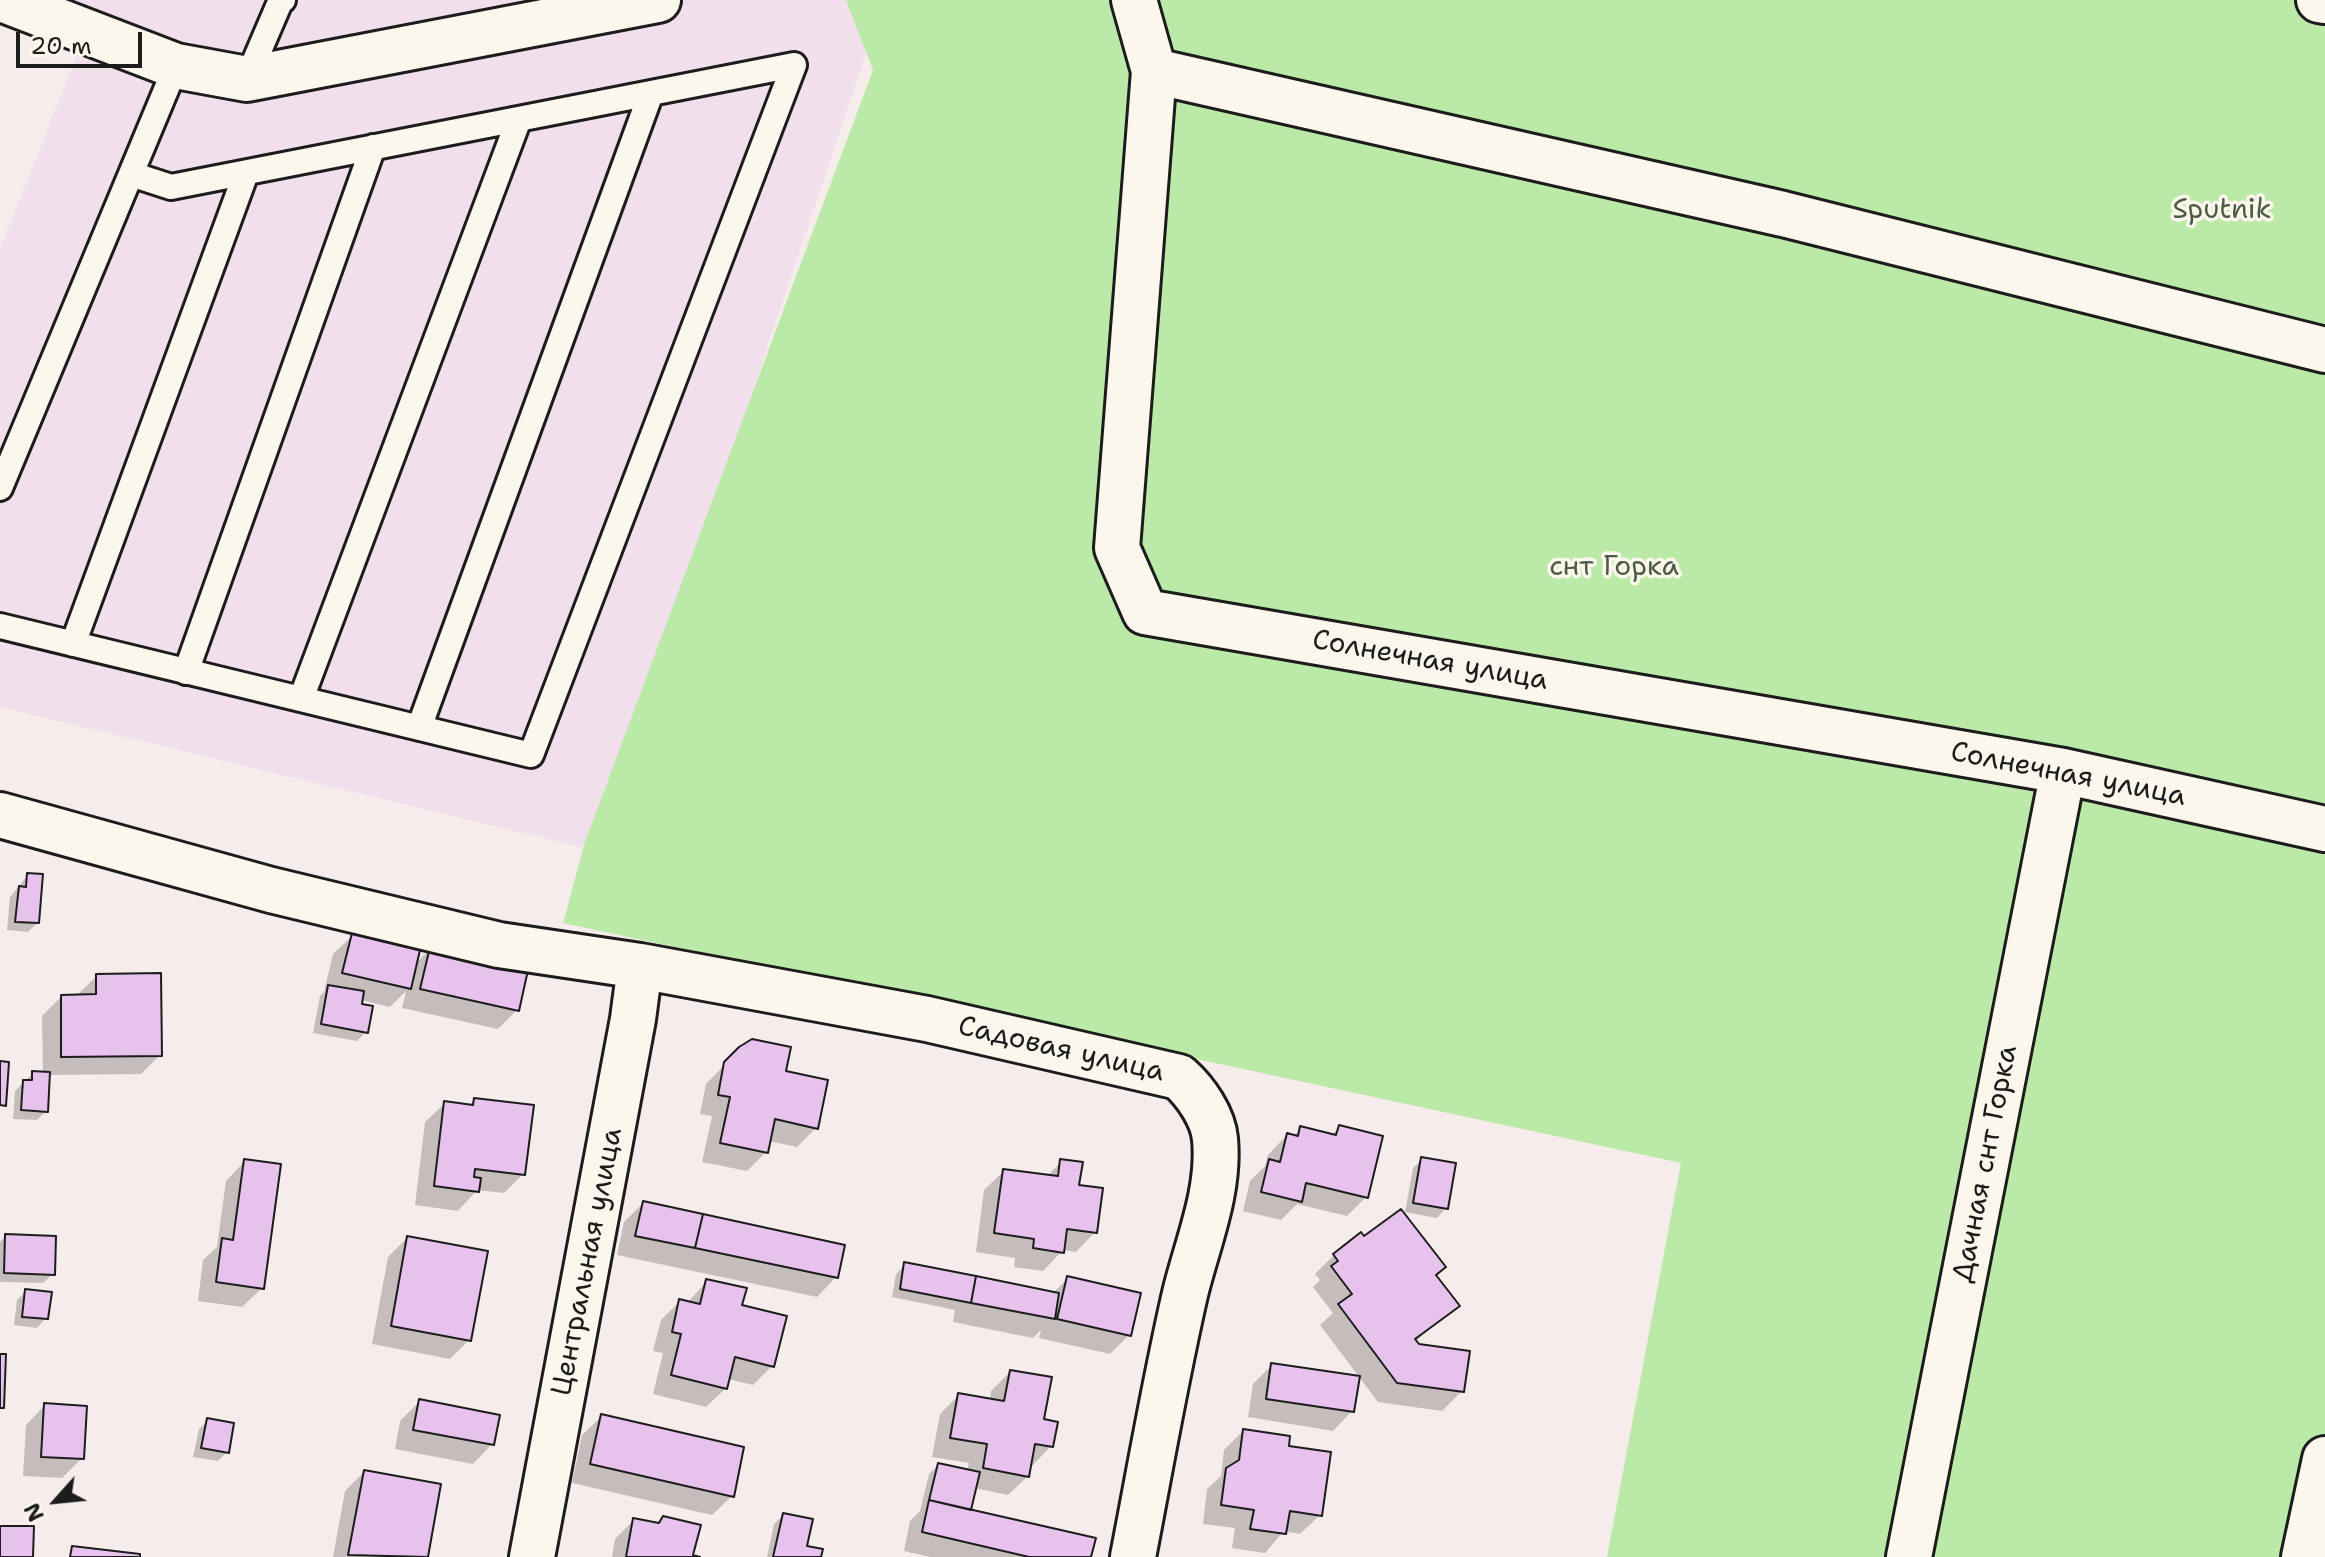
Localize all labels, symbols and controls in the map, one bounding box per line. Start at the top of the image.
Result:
scale bar [20,16,146,66]
text: 20 m [30,30,92,62]
park label: Sputnik [2173,194,2271,228]
park label: снт Горка [1549,551,1679,585]
street label: Солнечная улица [1310,624,1550,698]
street label: Солнечная улица [1948,736,2188,814]
street label: Садовая улица [955,1010,1167,1090]
street label: Дачная снт Горка [1947,1043,2025,1285]
street label: Центральная улица [546,1125,630,1399]
north arrow [16,1461,96,1541]
text: N [17,1498,51,1526]

